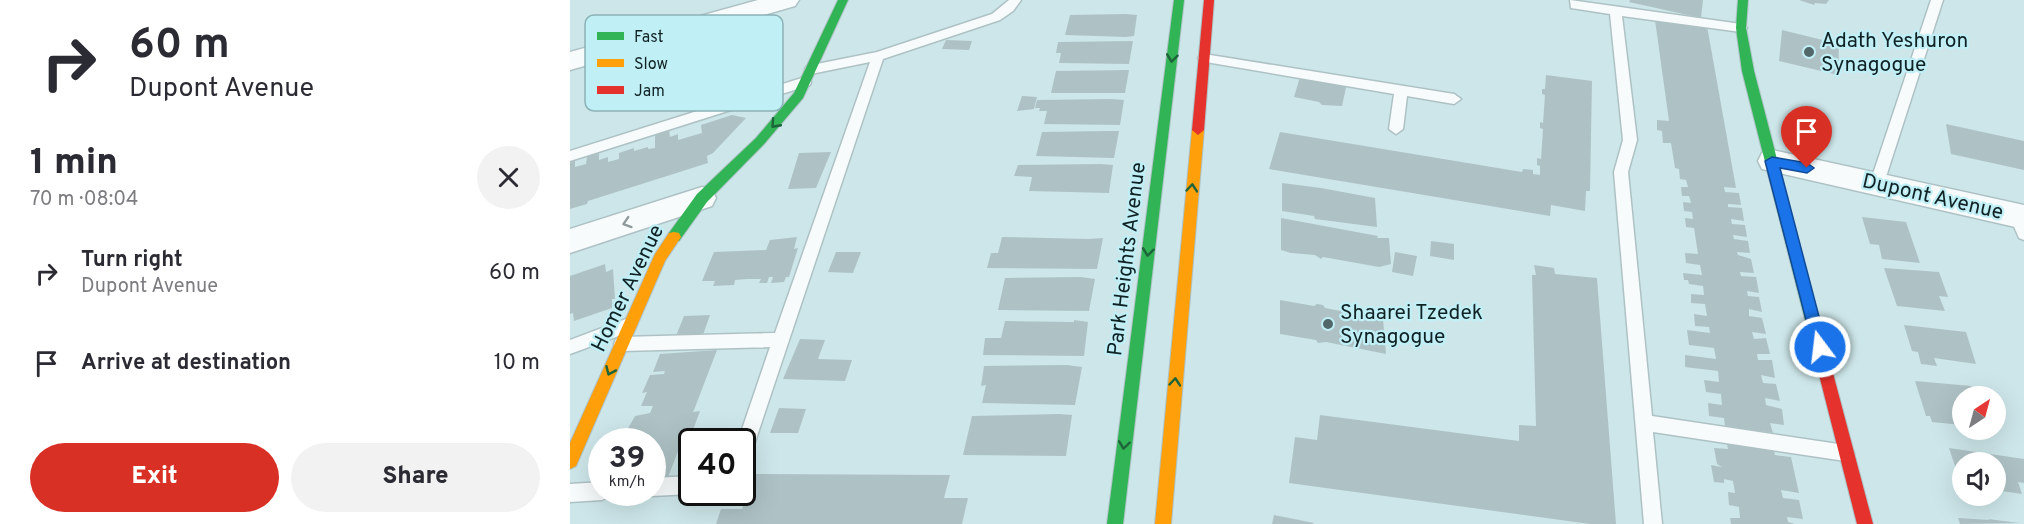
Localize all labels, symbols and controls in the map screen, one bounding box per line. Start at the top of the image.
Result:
legend [585,15,783,111]
text: 60 m [129,20,230,73]
icon: right [30,24,108,102]
text: Fast [634,28,664,48]
place label: Adath Yeshuron Synagogue [1821,28,1968,79]
marker: Adath Yeshuron Synagogue [1802,45,1816,59]
one-way arrow [1166,54,1178,63]
text: Slow [634,55,668,75]
text: Dupont Avenue [129,72,314,106]
text: Jam [634,82,665,102]
pin [1781,106,1832,168]
icon: arrive [1790,115,1823,148]
one-way arrow [771,118,782,128]
text: 1 min [30,141,118,187]
button: close [477,146,540,209]
street label: Park Heights Avenue [1102,161,1153,358]
street label: Dupont Avenue [1860,168,2006,227]
one-way arrow [1185,183,1198,192]
text: 70 m · 08:04 [30,187,139,213]
one-way arrow [622,216,633,228]
street label: Homer Avenue [586,221,671,357]
text: Turn right [81,247,183,274]
one-way arrow [1142,247,1154,256]
icon: right [30,257,63,290]
text: 60 m [489,260,540,287]
text: Dupont Avenue [81,274,218,300]
place label: Shaarei Tzedek Synagogue [1340,300,1483,351]
position arrow [1788,315,1852,379]
marker: Shaarei Tzedek Synagogue [1321,317,1335,331]
icon: arrive [30,347,63,380]
text: Arrive at destination [81,350,291,377]
text: 10 m [494,350,540,377]
one-way arrow [606,364,618,375]
one-way arrow [1168,377,1181,387]
north arrow [1952,386,2006,440]
map controls [1952,386,2006,506]
speed limit sign: 40 [678,428,756,506]
text: 39 [609,441,645,478]
one-way arrow [1119,441,1131,450]
button: Exit [30,443,279,512]
button: Share [291,443,540,512]
button: sound [1952,452,2006,506]
text: km/h [609,473,645,492]

